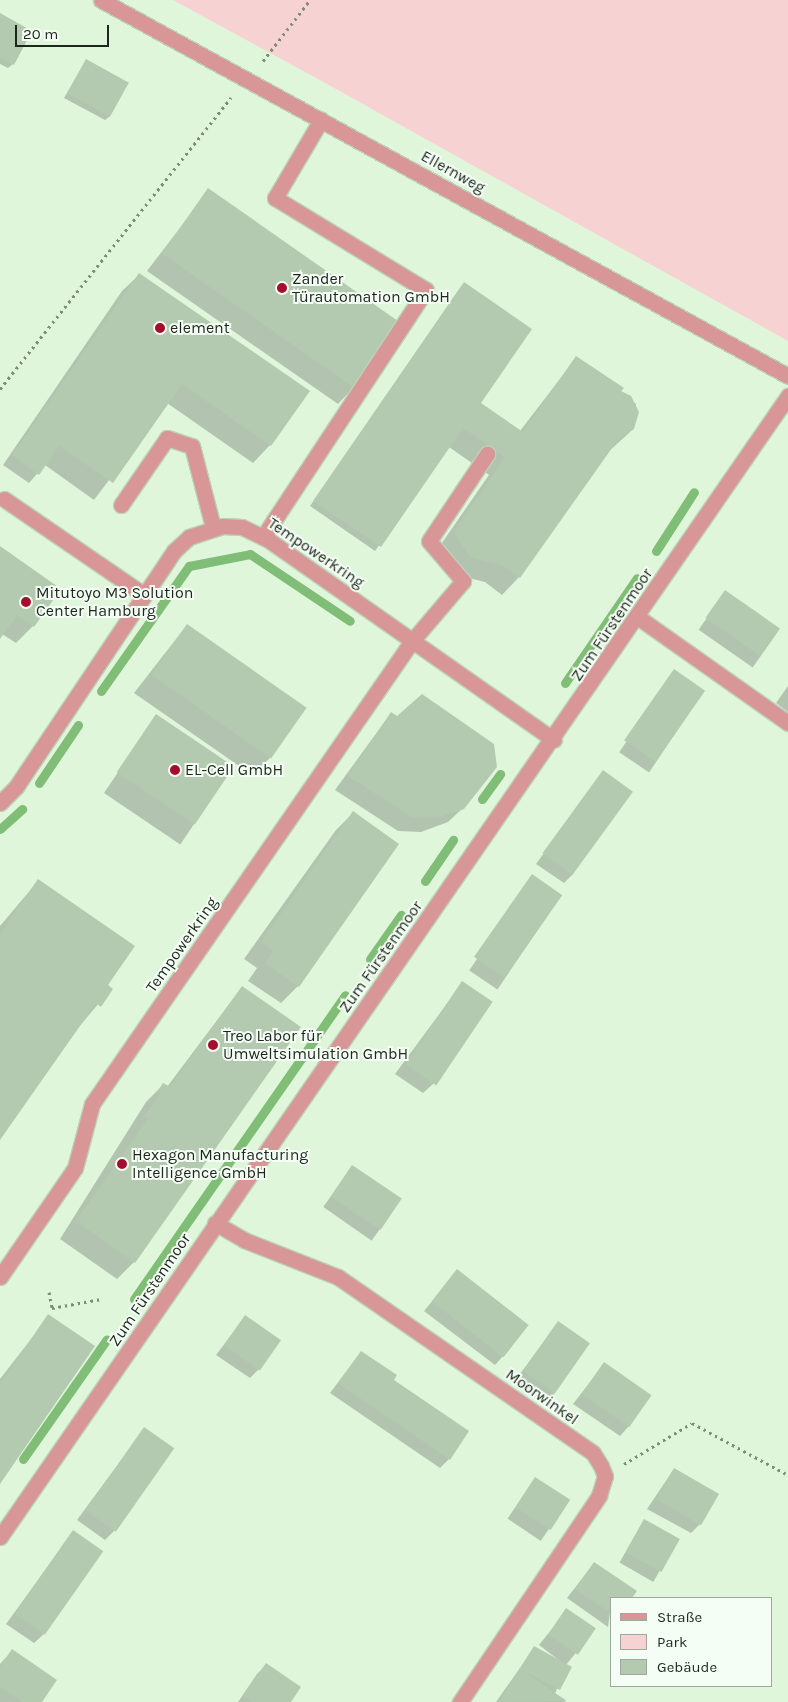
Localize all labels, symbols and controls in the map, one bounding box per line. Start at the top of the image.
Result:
scale bar [18,15,111,47]
text: 20 m [23,25,58,43]
street label: Ellernweg [418,147,488,197]
place label: Zander Türautomation GmbH [292,269,450,307]
marker: Zander Türautomation GmbH [276,282,288,294]
place label: element [170,318,230,338]
marker: element [154,322,166,334]
street label: Tempowerkring [264,514,368,592]
street label: Zum Fürstenmoor [567,565,657,685]
place label: Mitutoyo M3 Solution Center Hamburg [36,583,193,621]
marker: Mitutoyo M3 Solution Center Hamburg [20,596,32,608]
place label: EL-Cell GmbH [185,760,283,780]
marker: EL-Cell GmbH [169,764,181,776]
street label: Tempowerkring [142,894,222,996]
street label: Zum Fürstenmoor [335,897,427,1017]
place label: Treo Labor für Umweltsimulation GmbH [223,1026,408,1064]
marker: Treo Labor für Umweltsimulation GmbH [207,1039,219,1051]
place label: Hexagon Manufacturing Intelligence GmbH [132,1145,308,1183]
marker: Hexagon Manufacturing Intelligence GmbH [116,1158,128,1170]
street label: Zum Fürstenmoor [105,1230,195,1350]
street label: Moorwinkel [502,1365,582,1429]
legend [610,1597,773,1687]
text: Straße [657,1608,702,1626]
text: Park [657,1633,687,1651]
text: Gebäude [657,1658,717,1676]

